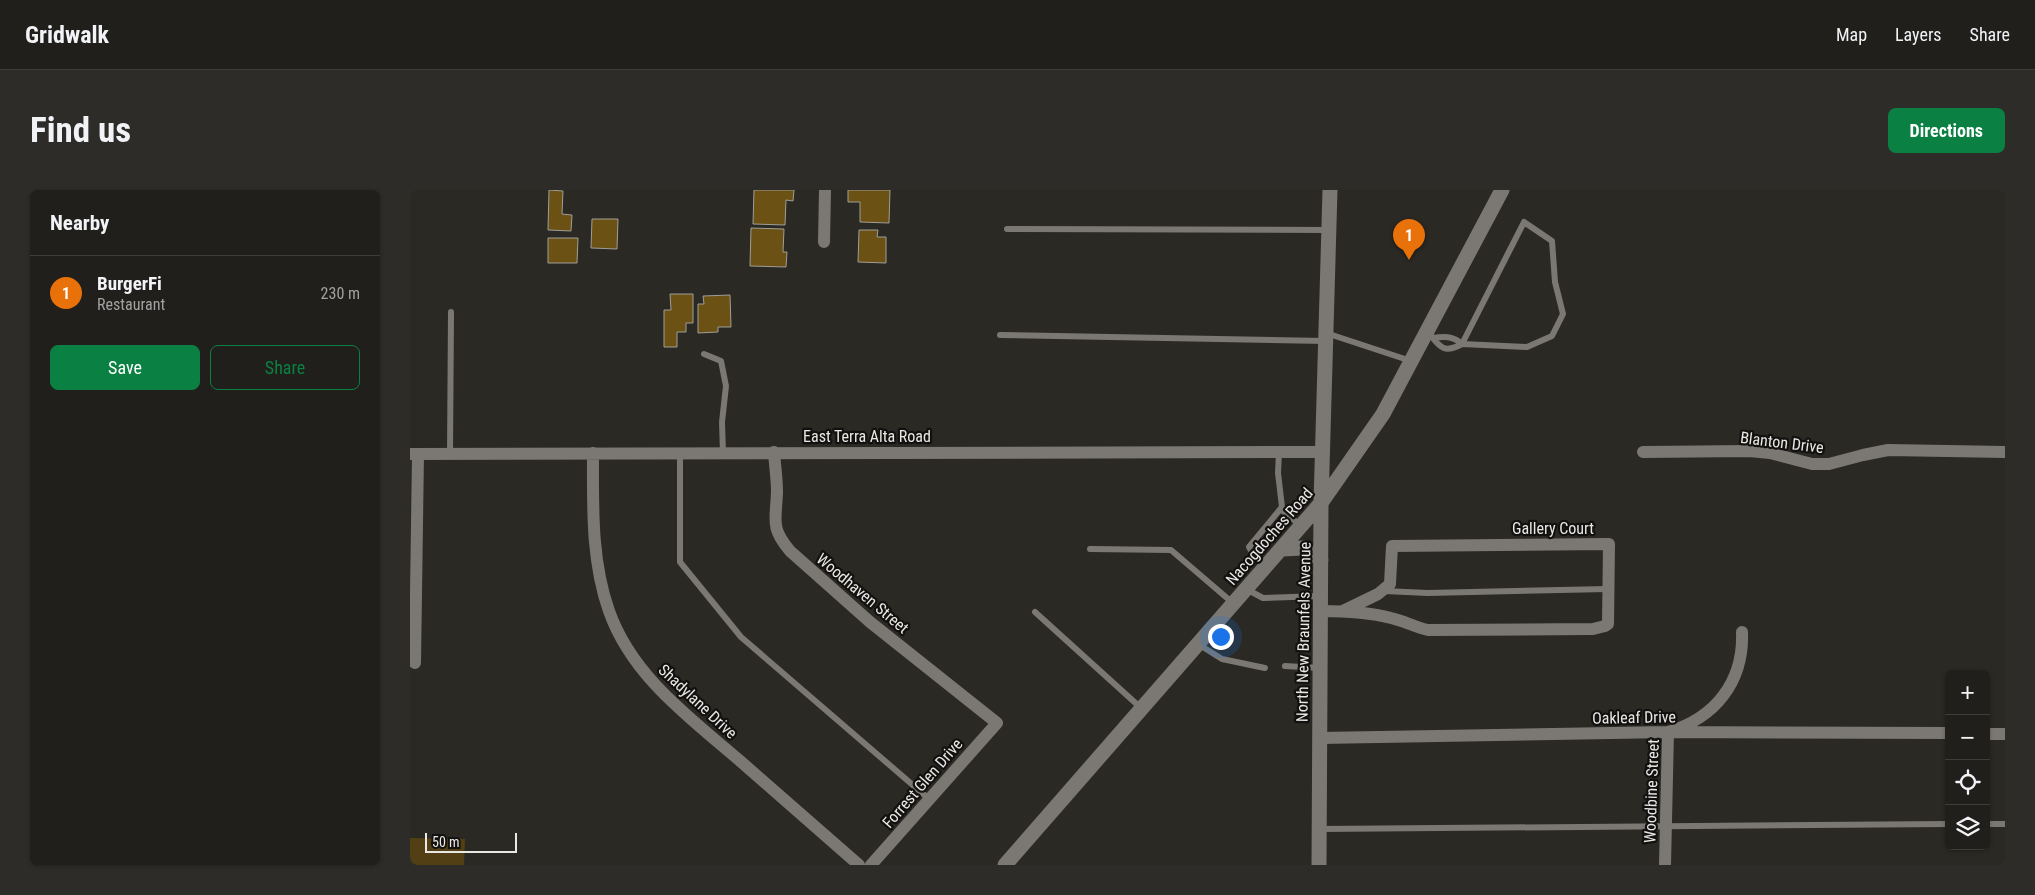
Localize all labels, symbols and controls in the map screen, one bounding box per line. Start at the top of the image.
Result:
text: Gridwalk [25,21,109,49]
text: Map [1836,24,1867,45]
text: Layers [1895,24,1942,45]
text: Share [1970,24,2010,45]
button: Directions [1888,108,2005,153]
text: Find us [30,110,131,151]
text: Nearby [50,211,109,235]
pin: 1 [1393,219,1425,260]
text: BurgerFi [97,272,162,295]
text: 1 [62,284,70,303]
text: 230 m [321,284,360,303]
text: Restaurant [97,295,165,314]
button: Save [50,345,200,390]
button: Share [210,345,360,390]
street label: East Terra Alta Road [803,427,931,446]
street label: Blanton Drive [1739,428,1825,457]
street label: Nacogdoches Road [1222,484,1317,589]
street label: Gallery Court [1512,519,1594,538]
street label: North New Braunfels Avenue [1292,542,1315,722]
street label: Woodhaven Street [813,549,913,638]
your location [1208,624,1234,650]
street label: Shadylane Drive [654,660,741,743]
map controls [1945,670,1990,850]
button: + [1945,670,1990,715]
street label: Oakleaf Drive [1592,707,1676,728]
button: − [1945,715,1990,760]
street label: Forrest Glen Drive [878,735,966,832]
street label: Woodbine Street [1640,738,1663,843]
button: locate [1945,760,1990,805]
button: layers [1945,805,1990,850]
scale bar [425,830,518,853]
text: 50 m [432,834,460,850]

